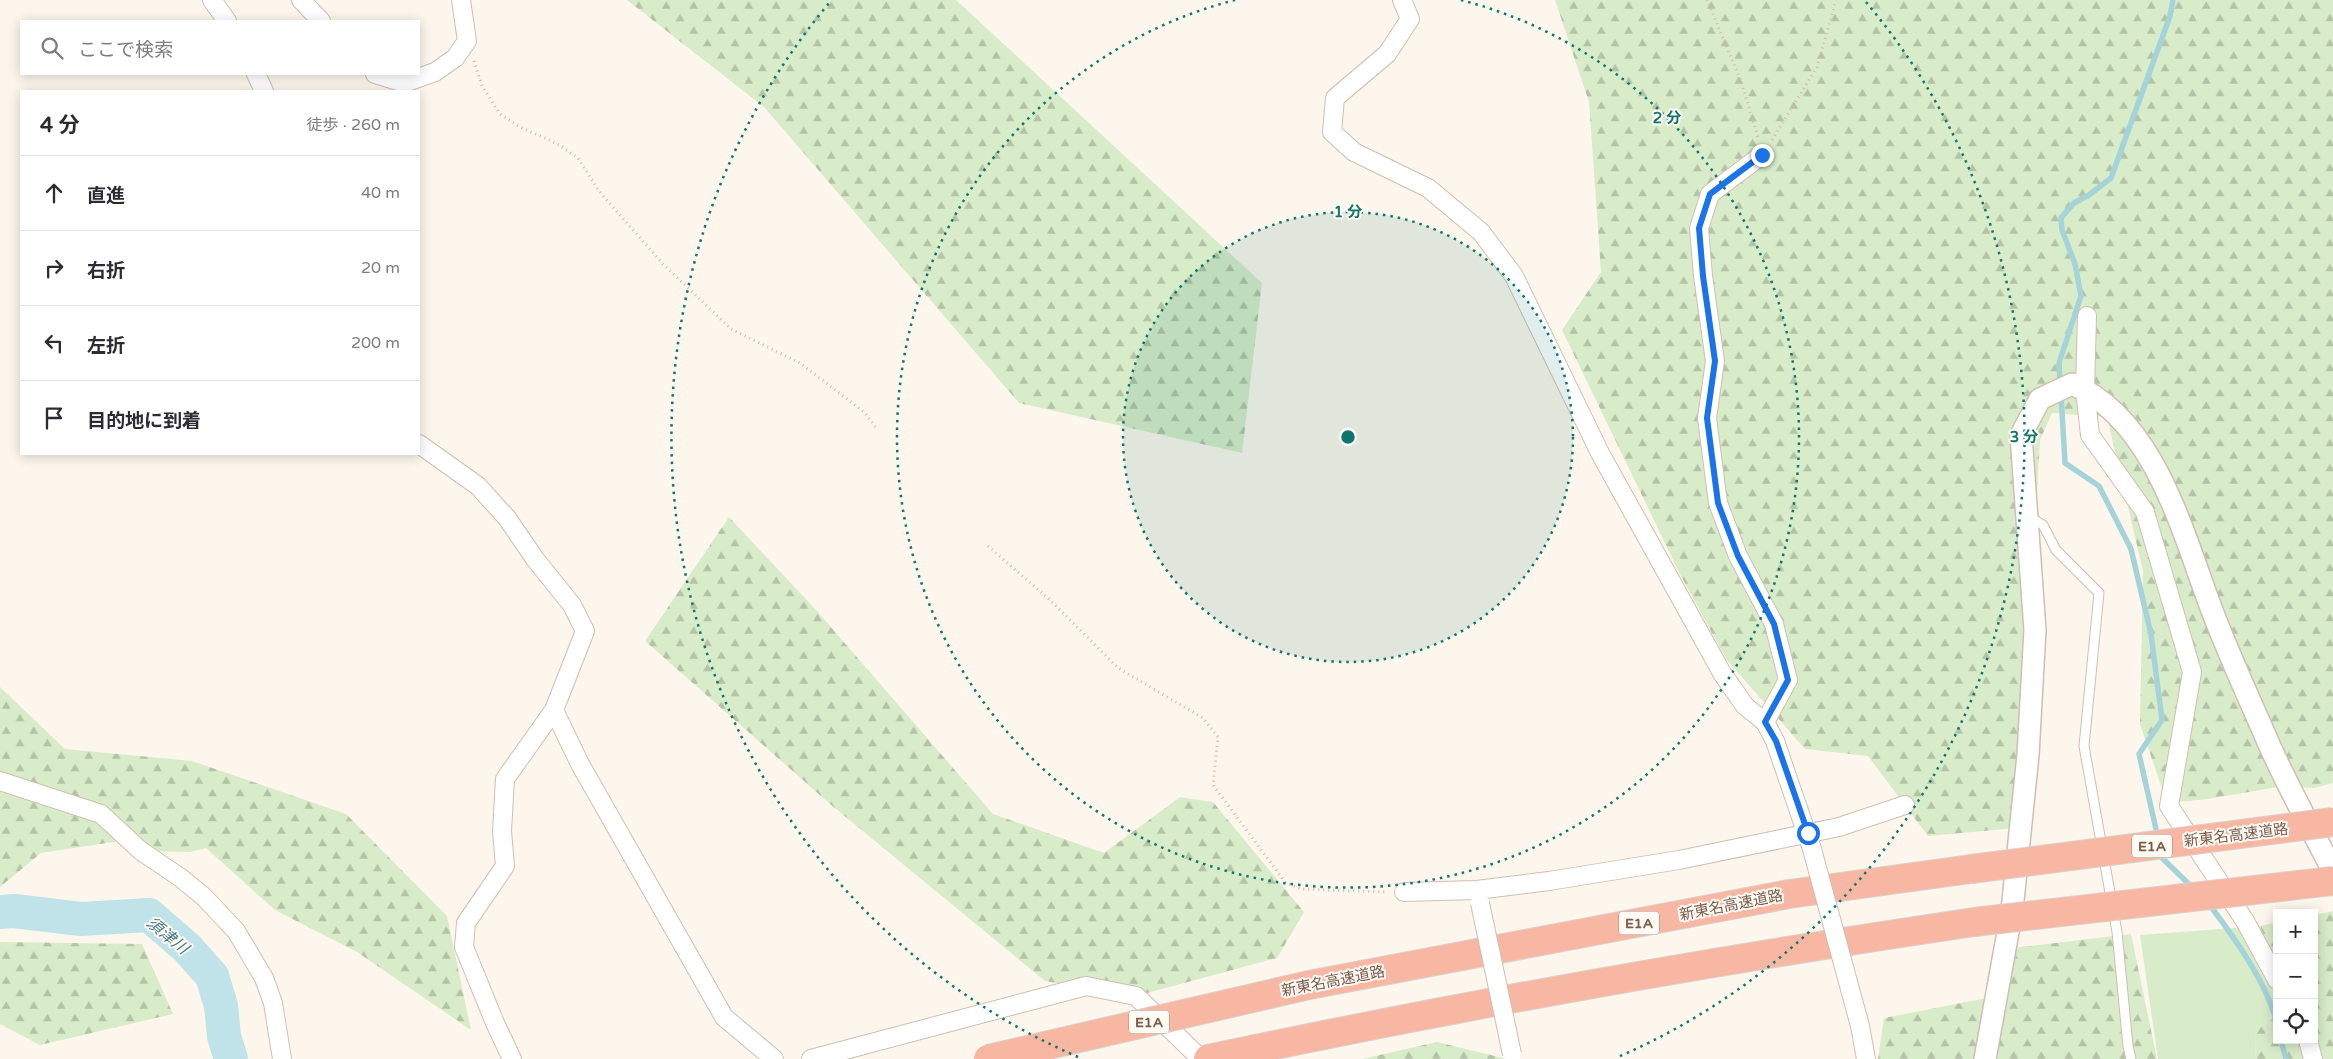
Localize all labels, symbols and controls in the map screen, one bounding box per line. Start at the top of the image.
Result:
search box [20,20,420,75]
icon: search [38,34,66,62]
text: ここで検索 [78,39,173,61]
text: 2 分 [1653,109,1681,127]
text: 4 分 [40,113,80,138]
text: 徒歩 · 260 m [307,115,400,135]
route end [1751,144,1774,167]
icon: ahead [40,179,68,207]
text: 40 m [361,183,400,203]
text: 直進 [87,185,125,207]
text: 1 分 [1334,203,1362,221]
icon: right [40,254,68,282]
text: 20 m [361,258,400,278]
text: 右折 [87,260,125,282]
icon: left [40,329,68,357]
text: 200 m [351,333,400,353]
text: 左折 [87,335,125,357]
icon: arrive [40,404,68,432]
text: 目的地に到着 [87,410,201,432]
centre of rings [1339,428,1357,446]
text: 3 分 [2010,428,2038,446]
street label: 新東名高速道路 [2183,820,2289,850]
route start [1797,822,1820,845]
road number: E1A [2132,834,2172,858]
street label: 新東名高速道路 [1678,886,1784,924]
map controls [2273,909,2318,1044]
button: + [2273,909,2318,954]
road number: E1A [1619,911,1659,934]
water label: 須津川 [142,913,194,960]
button: − [2273,954,2318,999]
street label: 新東名高速道路 [1280,962,1386,1000]
button: locate [2273,999,2318,1044]
road number: E1A [1129,1010,1169,1034]

